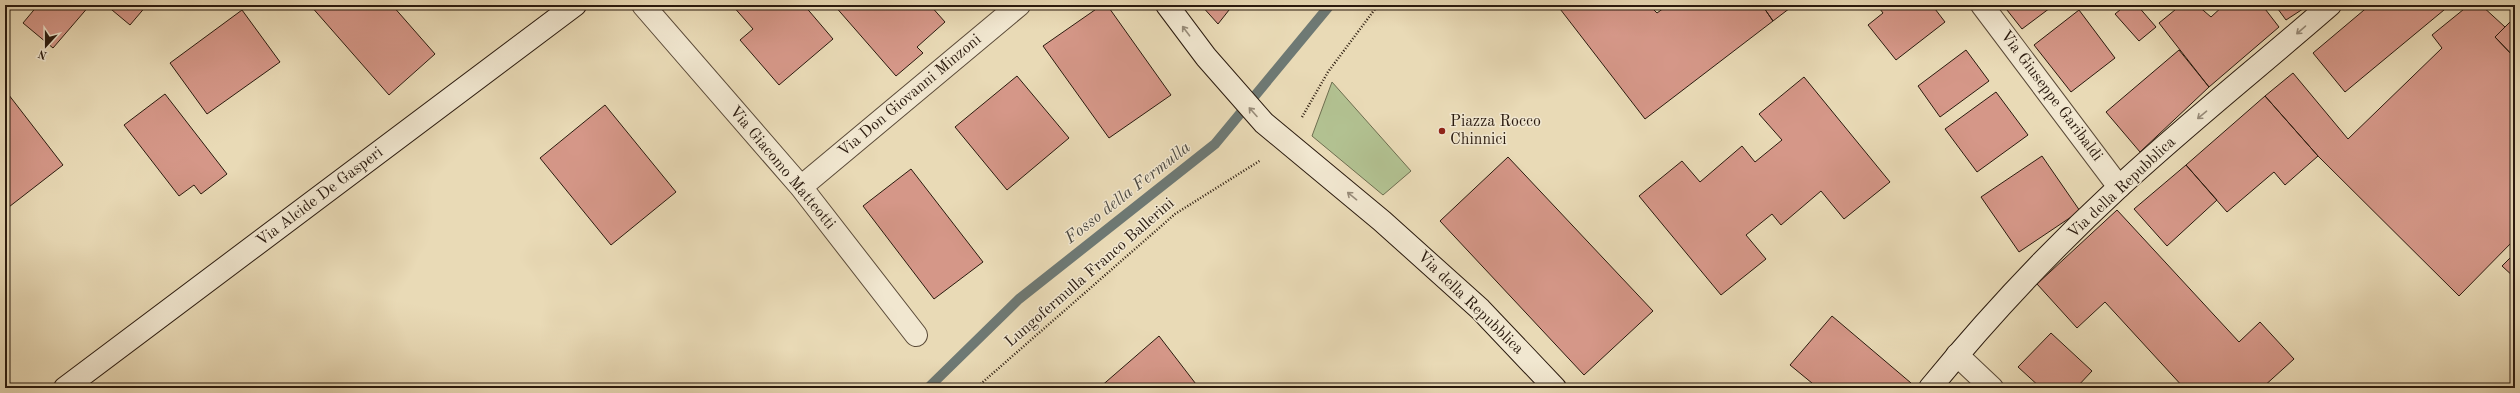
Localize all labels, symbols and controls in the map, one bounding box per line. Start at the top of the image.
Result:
one-way arrow [1182,25,1190,36]
north arrow [26,26,66,66]
one-way arrow [2295,26,2306,35]
street label: Via Giuseppe Garibaldi [1997,28,2105,164]
street label: Via Don Giovanni Minzoni [835,32,985,160]
text: N [37,47,49,61]
street label: Via Giacomo Matteotti [726,103,838,233]
one-way arrow [1249,107,1258,117]
one-way arrow [2196,110,2207,119]
place label: Piazza Rocco Chinnici [1450,114,1541,148]
marker: Piazza Rocco Chinnici [1437,126,1447,136]
street label: Via della Repubblica [2065,134,2179,242]
water label: Fosso della Fermulla [1061,139,1194,248]
street label: Via Alcide De Gasperi [254,144,386,250]
one-way arrow [1347,192,1358,201]
street label: Lungofermulla Franco Ballerini [1002,195,1178,351]
street label: Via della Repubblica [1414,248,1526,358]

